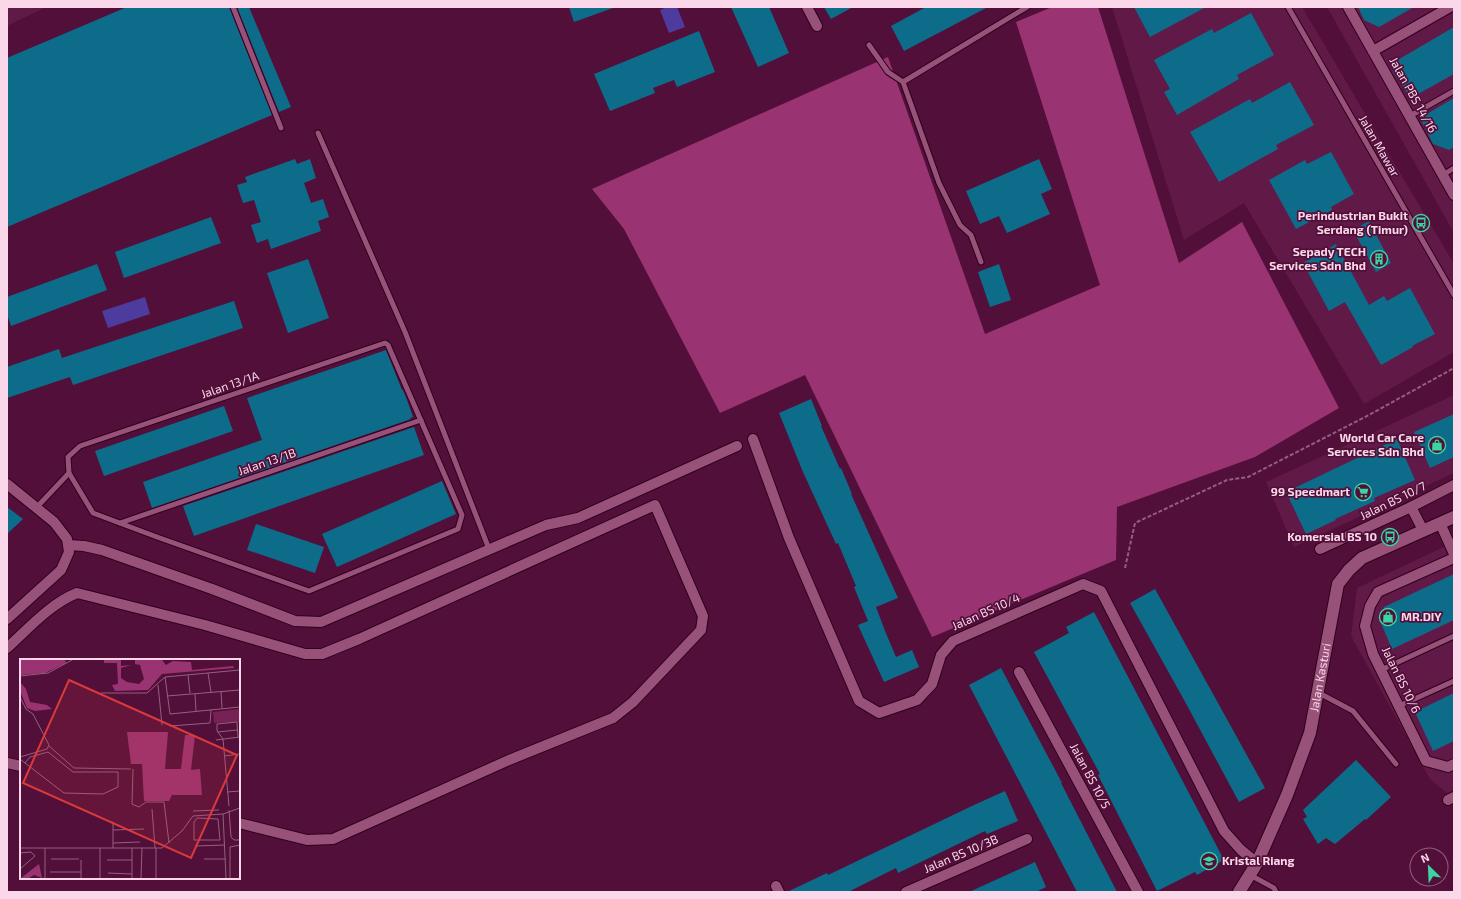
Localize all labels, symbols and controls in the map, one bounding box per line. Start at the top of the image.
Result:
street label: Jalan PBS 14/16 [1387,54,1441,135]
street label: Jalan Mawar [1357,112,1403,179]
place label: Perindustrian Bukit Serdang (Timur) [1298,208,1408,236]
bus stop icon: Perindustrian Bukit Serdang (Timur) [1411,213,1431,233]
place label: Sepady TECH Services Sdn Bhd [1269,244,1366,272]
building icon: Sepady TECH Services Sdn Bhd [1369,249,1389,269]
street label: Jalan 13/1A [199,367,261,401]
place label: World Car Care Services Sdn Bhd [1327,430,1424,458]
shop icon: World Car Care Services Sdn Bhd [1427,435,1447,455]
street label: Jalan 13/1B [236,445,297,477]
street label: Jalan BS 10/7 [1357,478,1428,522]
supermarket icon: 99 Speedmart [1353,482,1373,502]
place label: 99 Speedmart [1271,484,1350,498]
bus stop icon: Komersial BS 10 [1380,527,1400,547]
place label: Komersial BS 10 [1287,529,1377,543]
street label: Jalan BS 10/4 [949,590,1022,632]
shop icon: MR.DIY [1378,607,1398,627]
place label: MR.DIY [1401,609,1442,623]
street label: Jalan Kasturi [1306,642,1333,713]
street label: Jalan BS 10/6 [1380,644,1424,715]
inset map [20,659,240,879]
street label: Jalan BS 10/5 [1068,740,1114,811]
street label: Jalan BS 10/3B [921,831,1000,875]
north arrow [1409,847,1449,887]
text: N [1418,850,1431,865]
school or university icon: Kristal Riang [1199,851,1219,871]
place label: Kristal Riang [1222,853,1295,867]

